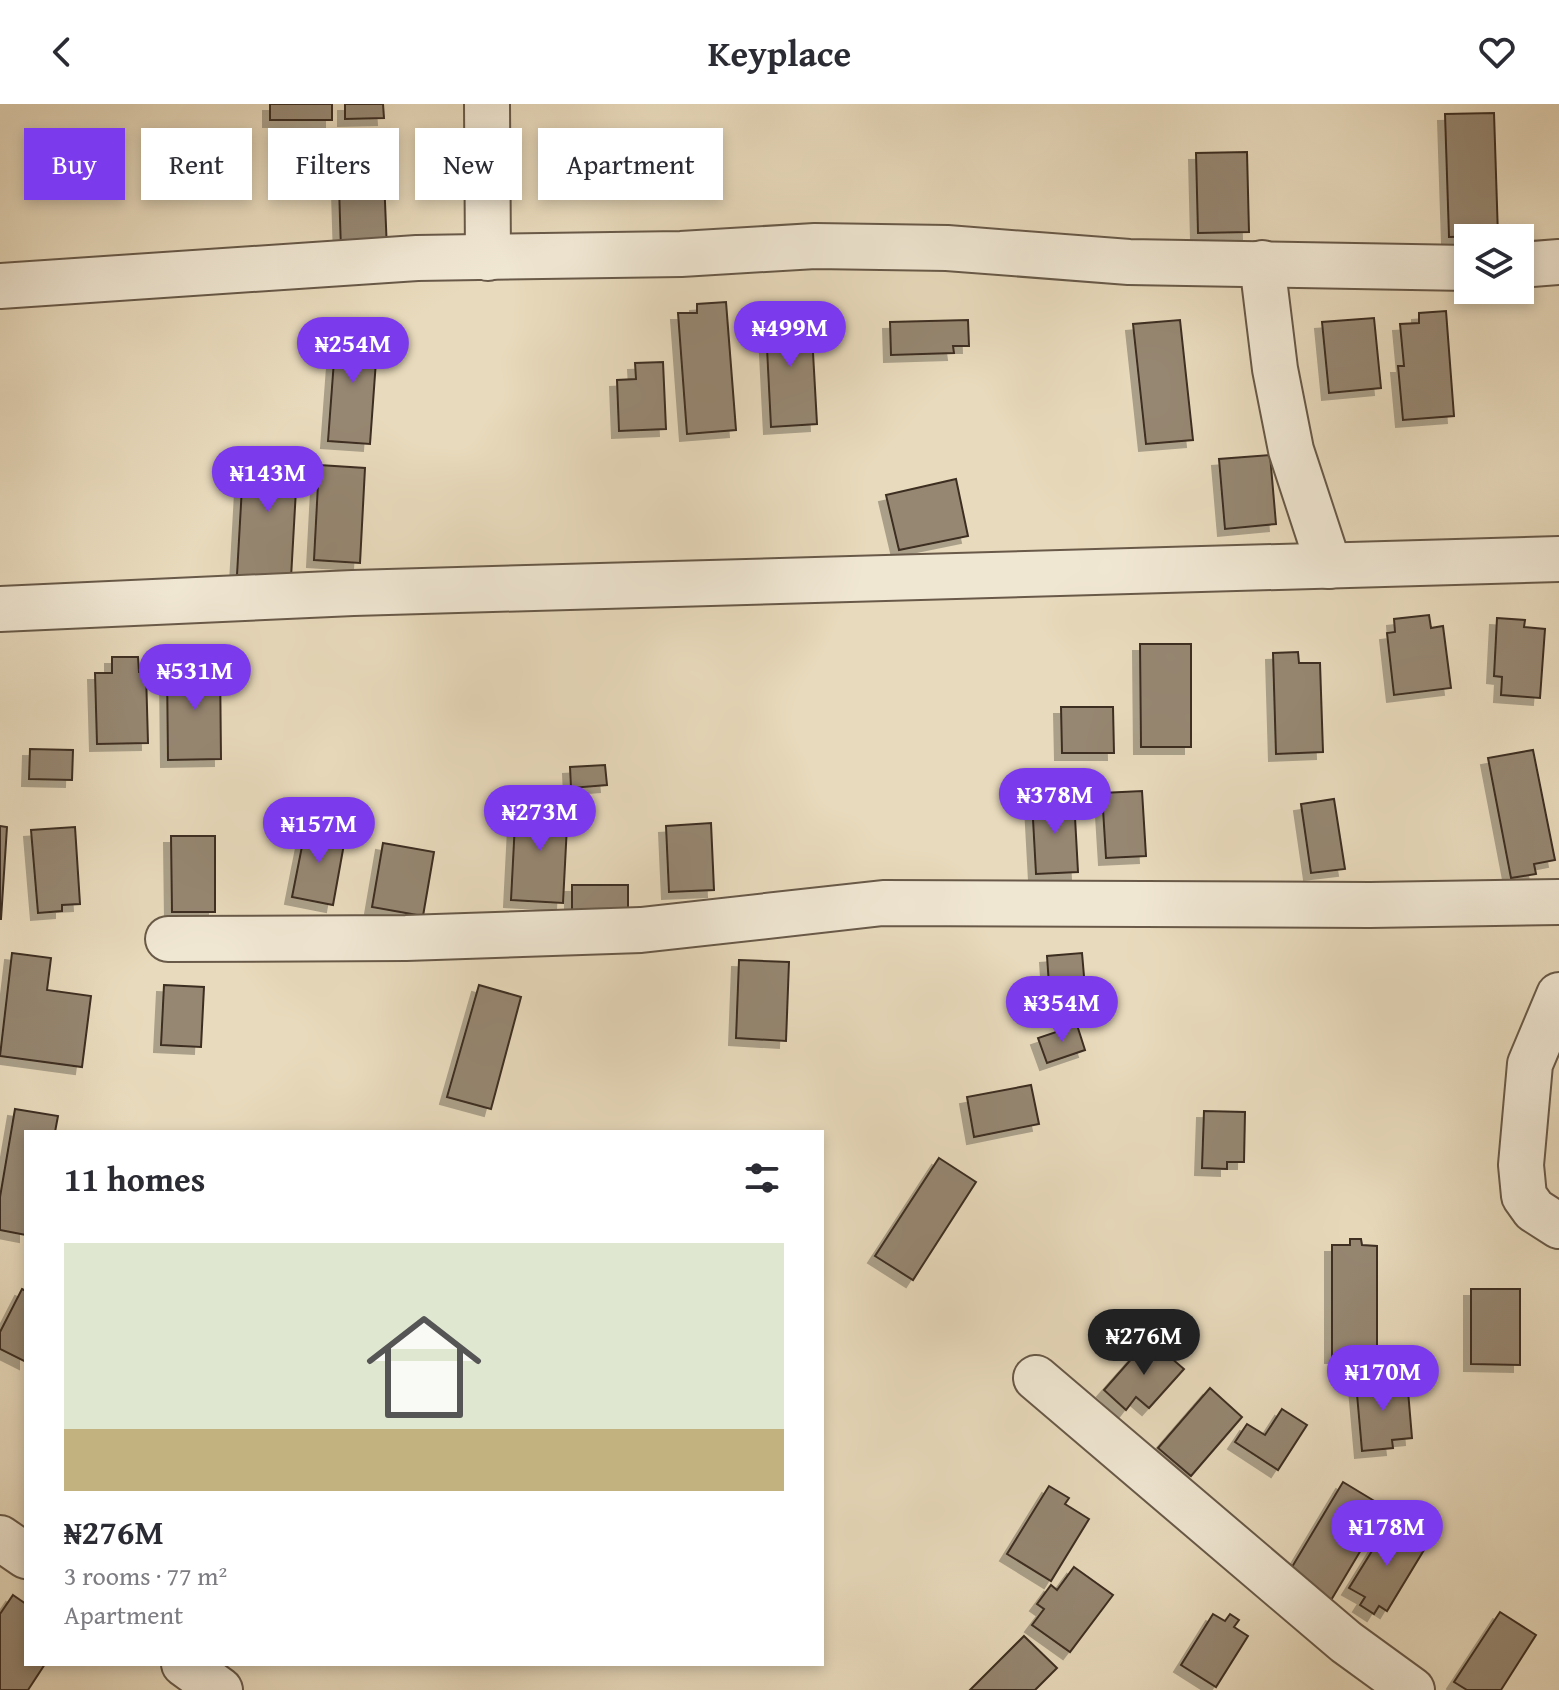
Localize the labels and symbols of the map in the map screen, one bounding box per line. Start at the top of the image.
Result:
pin: ₦499M [734,301,846,369]
pin: ₦254M [297,317,409,385]
pin: ₦143M [212,446,324,514]
pin: ₦531M [139,644,251,712]
pin: ₦378M [999,768,1111,836]
pin: ₦273M [484,785,596,853]
pin: ₦157M [263,797,375,865]
pin: ₦354M [1006,976,1118,1044]
pin: ₦276M [1088,1309,1200,1377]
pin: ₦170M [1327,1345,1439,1413]
pin: ₦178M [1331,1500,1443,1568]

